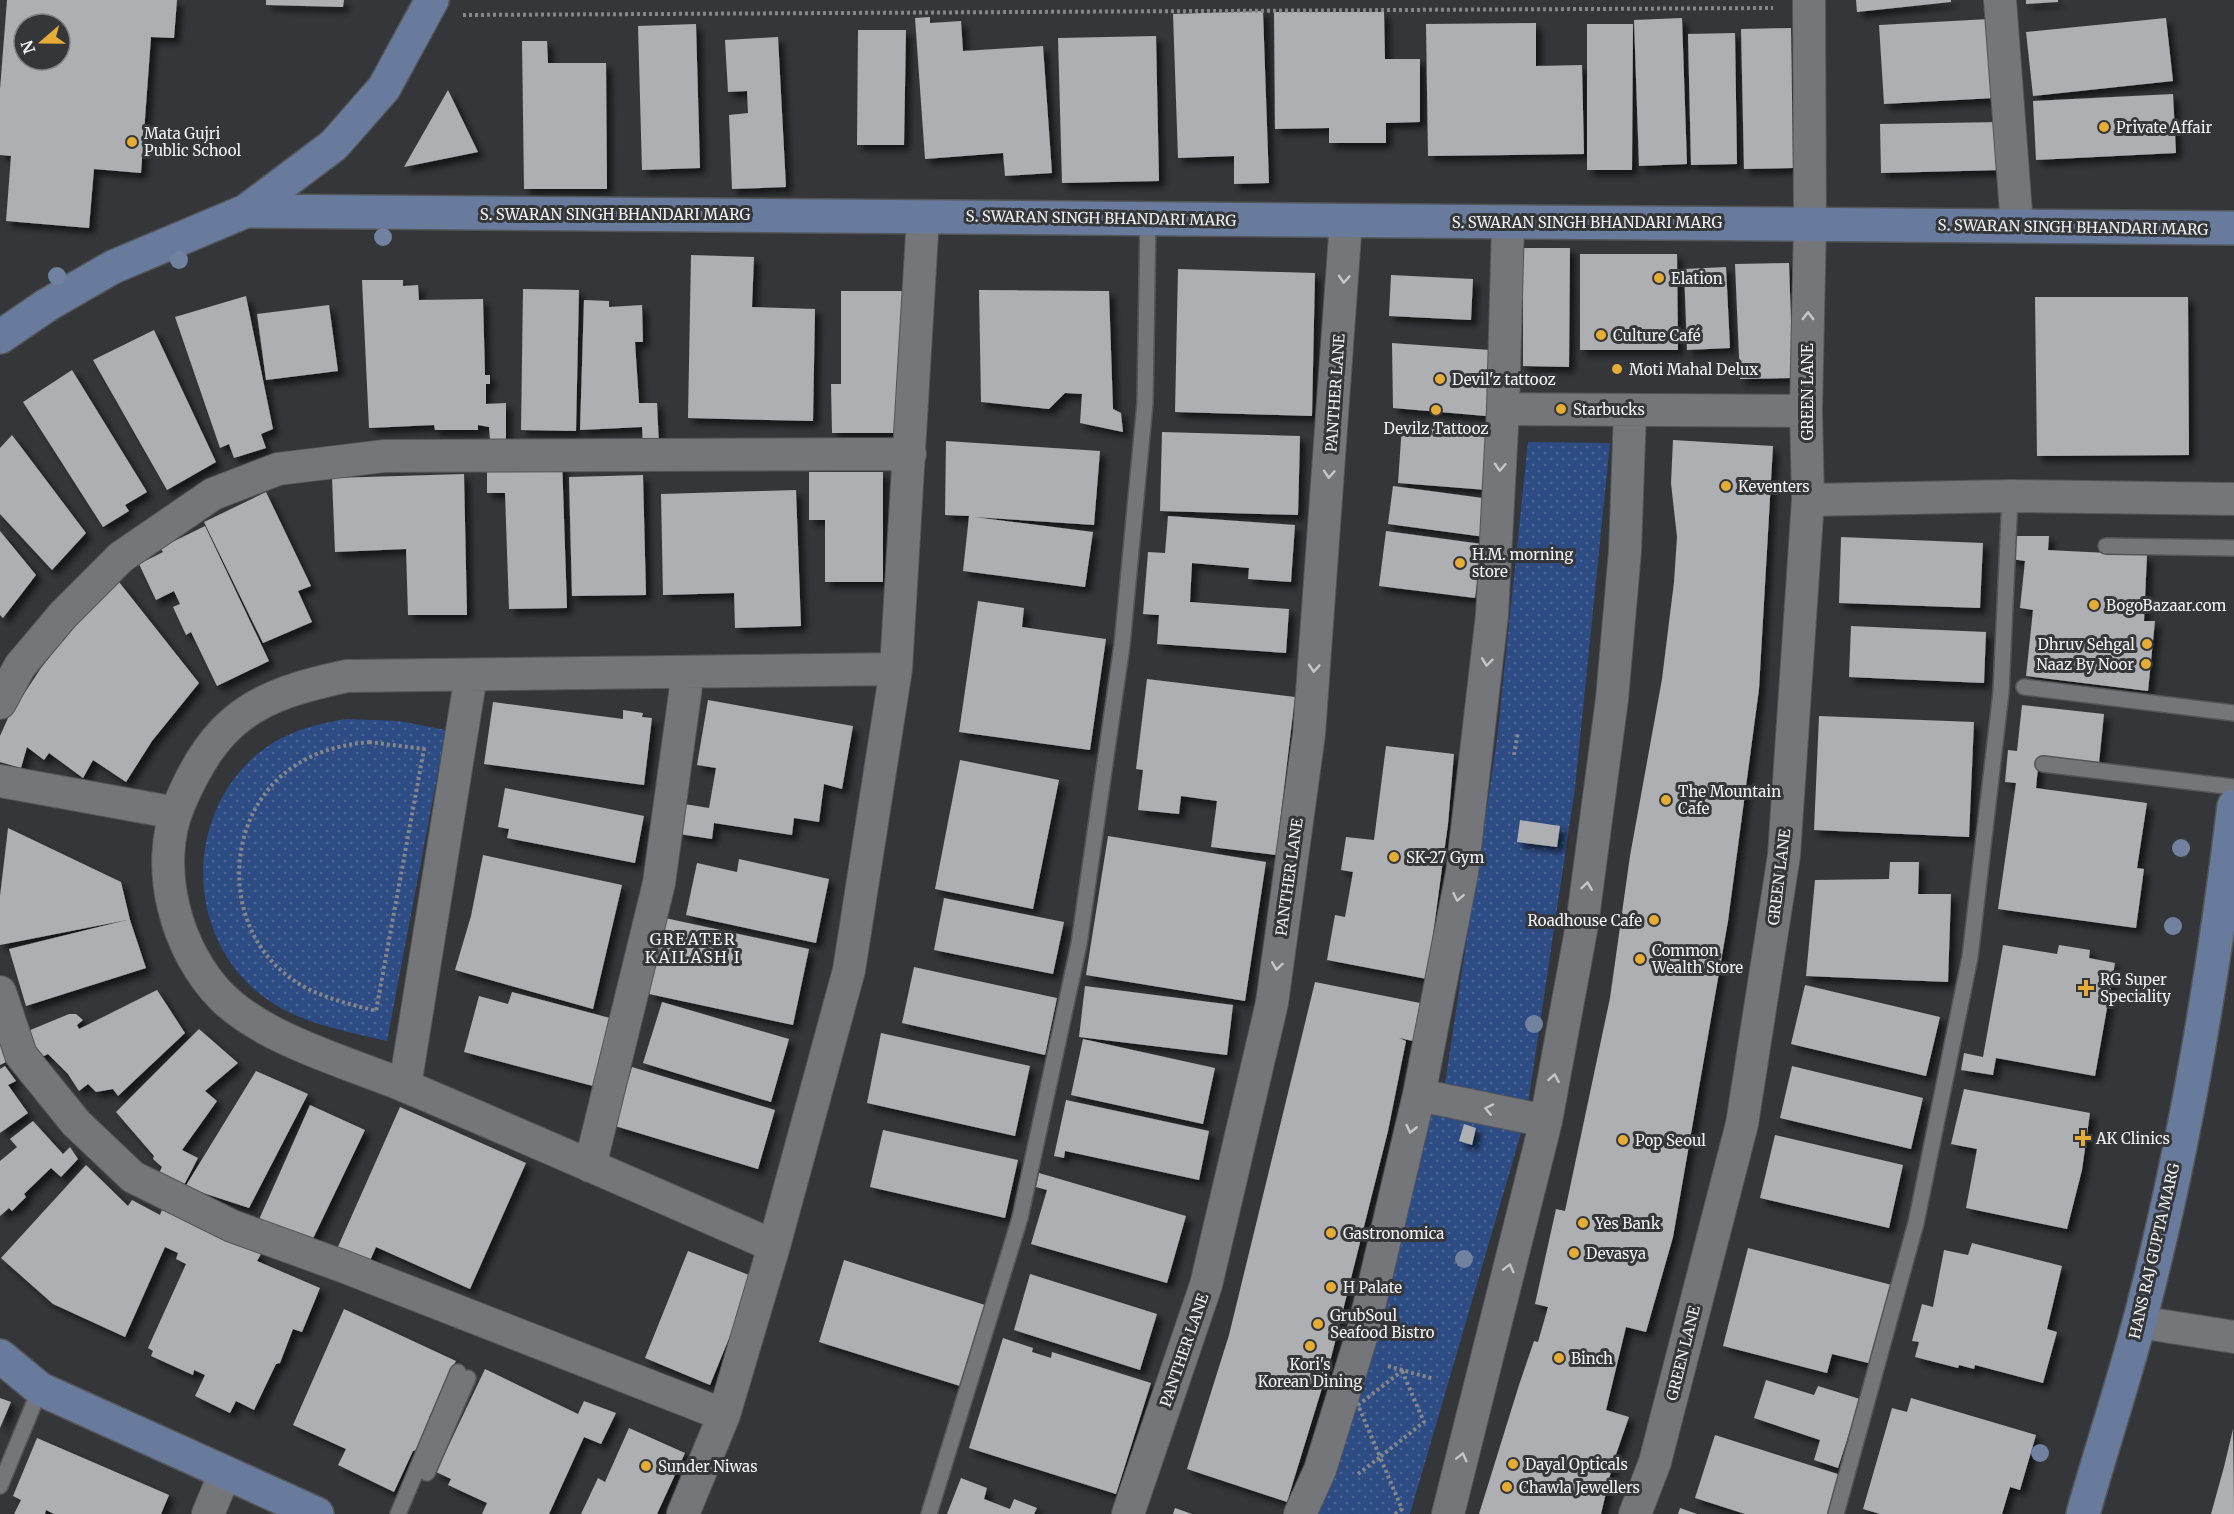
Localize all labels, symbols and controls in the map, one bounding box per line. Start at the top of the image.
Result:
north arrow [12,12,72,72]
text: N [16,37,39,56]
place label: Private Affair [2116,118,2212,137]
marker: Private Affair [2097,120,2111,134]
place label: Mata Gujri Public School [144,124,241,160]
marker: Mata Gujri Public School [125,135,139,149]
street label: S. SWARAN SINGH BHANDARI MARG [480,205,750,224]
street label: S. SWARAN SINGH BHANDARI MARG [966,206,1237,230]
street label: S. SWARAN SINGH BHANDARI MARG [1452,213,1722,232]
street label: S. SWARAN SINGH BHANDARI MARG [1938,215,2209,239]
place label: Elation [1671,269,1723,288]
marker: Elation [1652,271,1666,285]
one-way arrow [1337,275,1350,284]
one-way arrow [1802,311,1814,320]
place label: Culture Café [1613,326,1701,345]
marker: Culture Café [1594,328,1608,342]
street label: PANTHER LANE [1321,333,1349,453]
street label: GREEN LANE [1798,343,1817,441]
place label: Moti Mahal Delux [1629,360,1758,379]
marker: Moti Mahal Delux [1610,362,1624,376]
place label: Devil'z tattooz [1452,370,1556,389]
marker: Devil'z tattooz [1433,372,1447,386]
place label: Starbucks [1573,400,1645,419]
marker: Starbucks [1554,402,1568,416]
marker: Devilz Tattooz [1429,403,1443,417]
place label: Devilz Tattooz [1384,419,1488,438]
one-way arrow [1494,463,1507,472]
one-way arrow [1323,469,1336,478]
place label: Keventers [1738,477,1810,496]
marker: Keventers [1719,479,1733,493]
place label: H.M. morning store [1472,545,1573,581]
marker: H.M. morning store [1453,556,1467,570]
place label: BogoBazaar.com [2106,596,2227,615]
marker: BogoBazaar.com [2087,598,2101,612]
place label: Dhruv Sehgal [2038,635,2135,654]
marker: Dhruv Sehgal [2140,637,2154,651]
place label: Naaz By Noor [2036,655,2134,674]
one-way arrow [1481,657,1494,666]
marker: Naaz By Noor [2139,657,2153,671]
one-way arrow [1308,664,1321,673]
place label: The Mountain Cafe [1678,782,1781,818]
marker: The Mountain Cafe [1659,793,1673,807]
street label: PANTHER LANE [1271,816,1307,937]
street label: GREEN LANE [1764,827,1794,926]
place label: SK-27 Gym [1406,848,1484,867]
marker: SK-27 Gym [1387,850,1401,864]
one-way arrow [1581,882,1593,891]
one-way arrow [1452,891,1465,901]
place label: Roadhouse Cafe [1527,911,1642,930]
marker: Roadhouse Cafe [1647,913,1661,927]
district label: GREATER KAILASH I [645,929,741,967]
place label: Common Wealth Store [1651,941,1743,977]
marker: Common Wealth Store [1633,952,1647,966]
one-way arrow [1271,961,1283,970]
place label: RG Super Speciality [2100,970,2171,1006]
marker: RG Super Speciality [2077,979,2095,997]
one-way arrow [1547,1074,1560,1084]
one-way arrow [1484,1103,1494,1116]
one-way arrow [1405,1124,1418,1134]
marker: AK Clinics [2074,1129,2092,1147]
place label: AK Clinics [2095,1129,2170,1148]
place label: Pop Seoul [1635,1131,1706,1150]
marker: Pop Seoul [1616,1133,1630,1147]
street label: HANS RAJ GUPTA MARG [2125,1161,2183,1341]
place label: Yes Bank [1594,1214,1661,1233]
marker: Yes Bank [1576,1216,1590,1230]
place label: Gastronomica [1343,1224,1444,1243]
marker: Gastronomica [1324,1226,1338,1240]
place label: Devasya [1586,1244,1646,1263]
marker: Devasya [1567,1246,1581,1260]
one-way arrow [1501,1263,1514,1273]
place label: H Palate [1343,1278,1402,1297]
marker: H Palate [1324,1280,1338,1294]
street label: PANTHER LANE [1156,1290,1212,1409]
street label: GREEN LANE [1662,1303,1704,1402]
place label: GrubSoul Seafood Bistro [1330,1306,1435,1342]
marker: GrubSoul Seafood Bistro [1311,1317,1325,1331]
marker: Kori's Korean Dining [1303,1339,1317,1353]
place label: Binch [1571,1349,1613,1368]
marker: Binch [1552,1351,1566,1365]
place label: Kori's Korean Dining [1258,1355,1362,1391]
one-way arrow [1455,1452,1468,1462]
place label: Dayal Opticals [1525,1455,1628,1474]
place label: Sunder Niwas [658,1457,758,1476]
marker: Dayal Opticals [1506,1457,1520,1471]
marker: Sunder Niwas [639,1459,653,1473]
place label: Chawla Jewellers [1519,1478,1640,1497]
marker: Chawla Jewellers [1500,1480,1514,1494]

